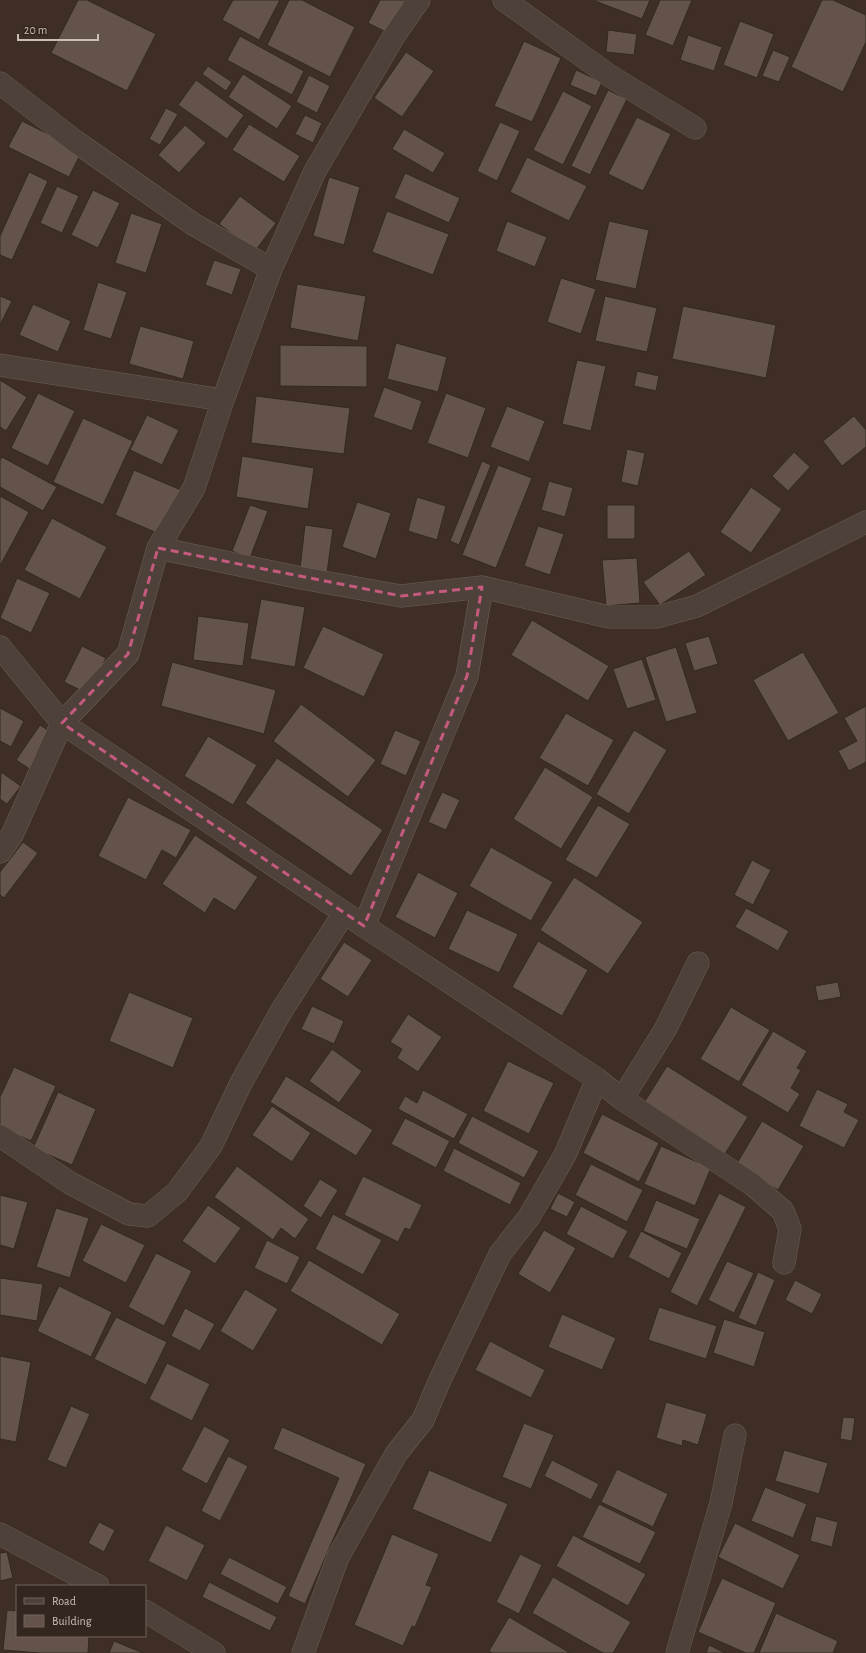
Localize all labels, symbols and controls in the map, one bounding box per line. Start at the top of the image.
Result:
scale bar [18,16,98,42]
text: 20 m [24,24,47,36]
legend [16,1585,146,1637]
text: Road [52,1595,76,1607]
text: Building [52,1615,92,1627]

